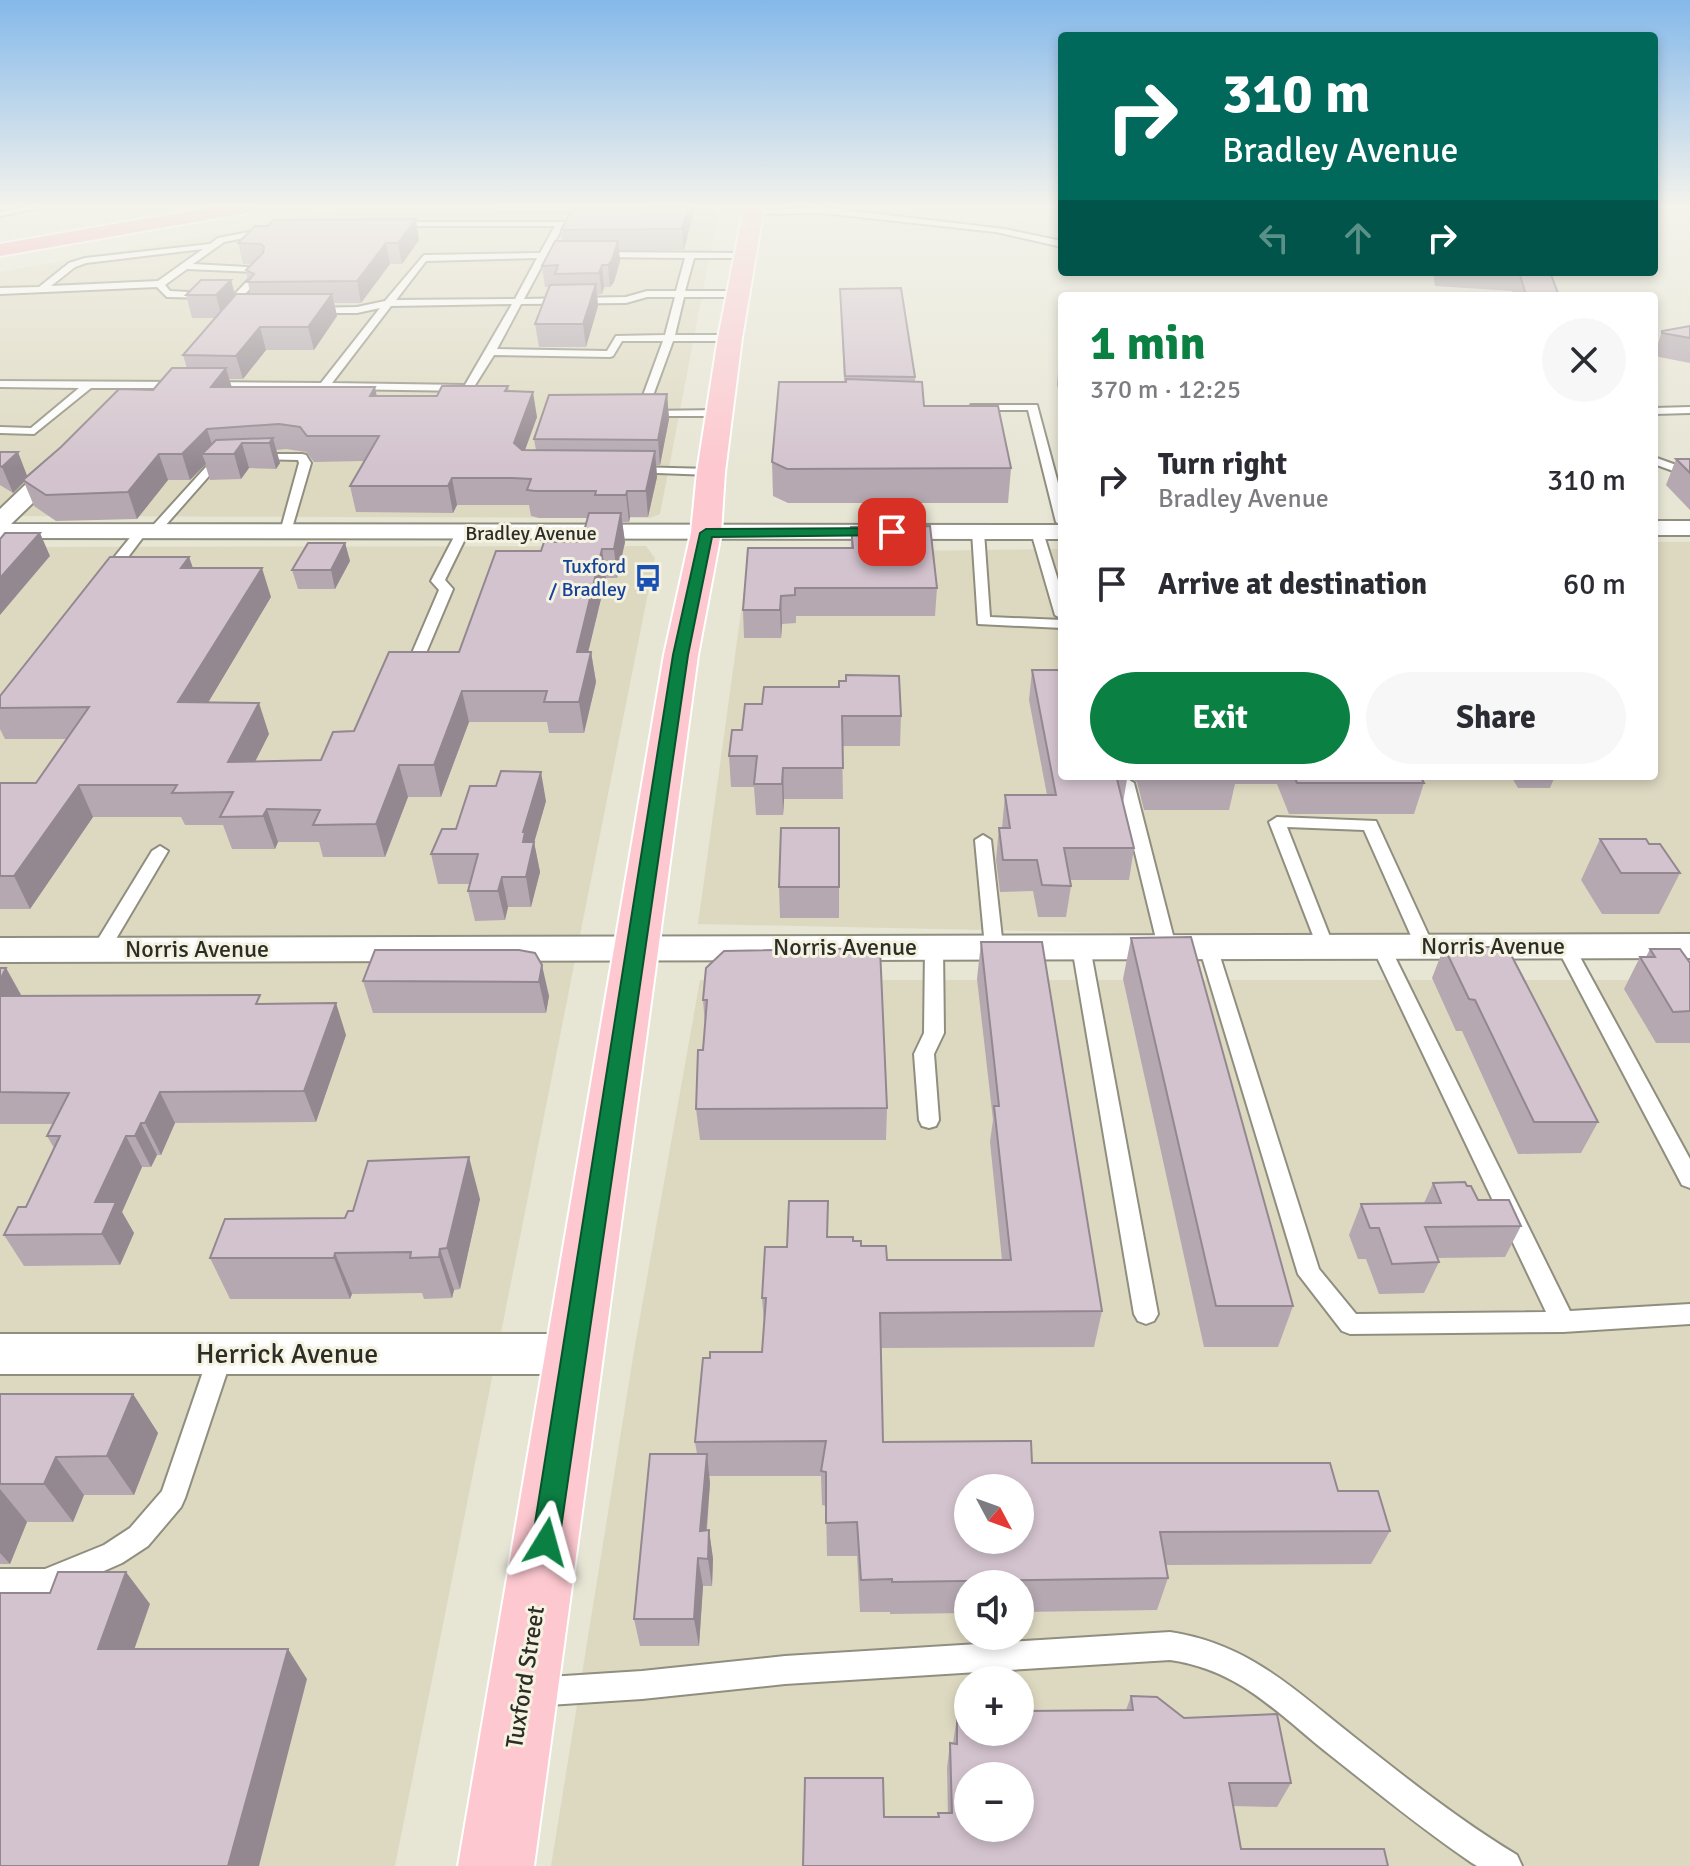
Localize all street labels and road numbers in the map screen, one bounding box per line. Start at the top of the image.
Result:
street label: Bradley Avenue [465,521,597,546]
street label: Norris Avenue [1421,931,1565,961]
street label: Norris Avenue [773,932,917,962]
street label: Norris Avenue [125,934,269,964]
street label: Herrick Avenue [196,1337,378,1371]
street label: Tuxford Street [499,1604,551,1750]

